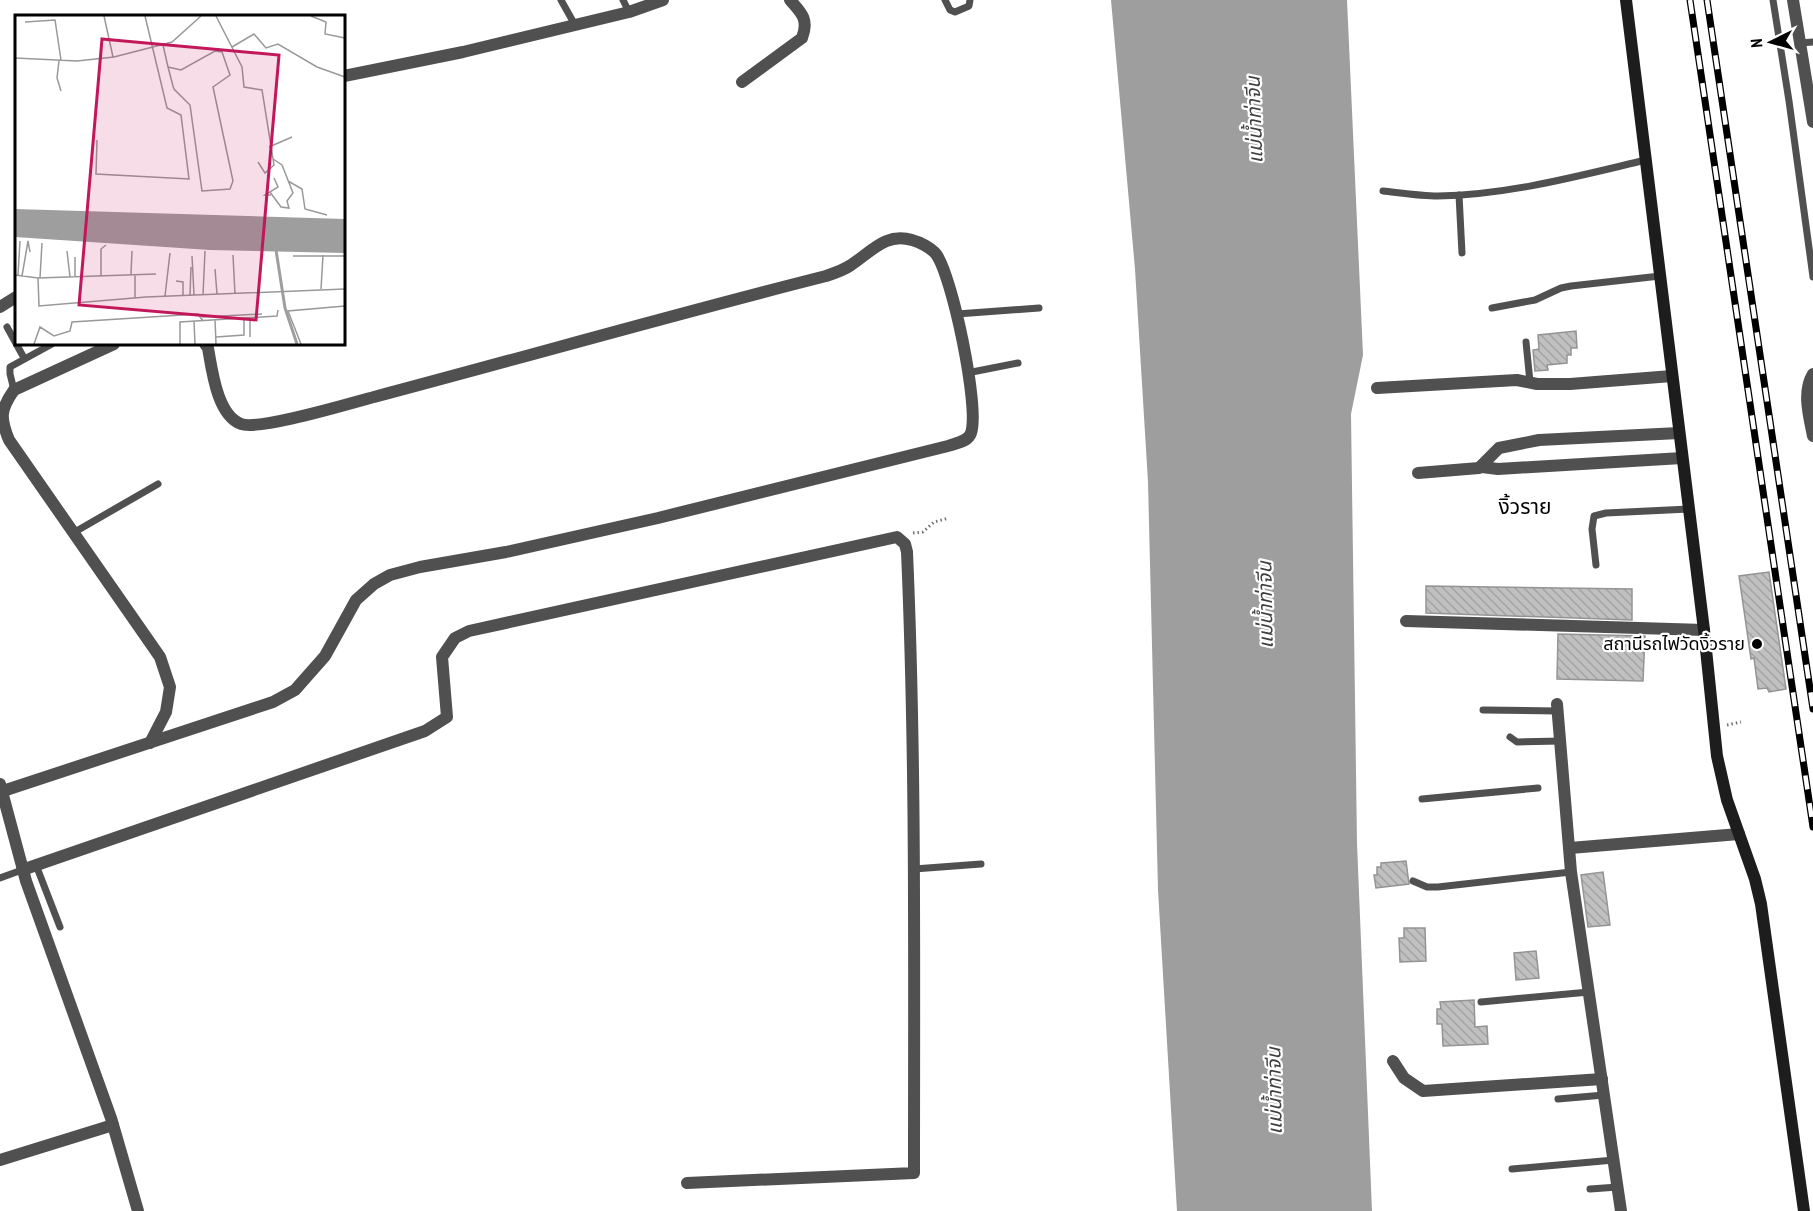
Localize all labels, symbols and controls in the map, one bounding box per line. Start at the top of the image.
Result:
north arrow [1741,12,1801,72]
inset map [15,15,345,345]
text: N [1746,38,1766,48]
water label: แม่น้ำท่าจีน [1238,74,1269,164]
district label: งิ้วราย [1499,493,1551,520]
water label: แม่น้ำท่าจีน [1250,559,1279,649]
place label: สถานีรถไฟวัดงิ้วราย [1603,632,1745,655]
marker: สถานีรถไฟวัดงิ้วราย [1750,637,1764,651]
water label: แม่น้ำท่าจีน [1259,1045,1288,1135]

